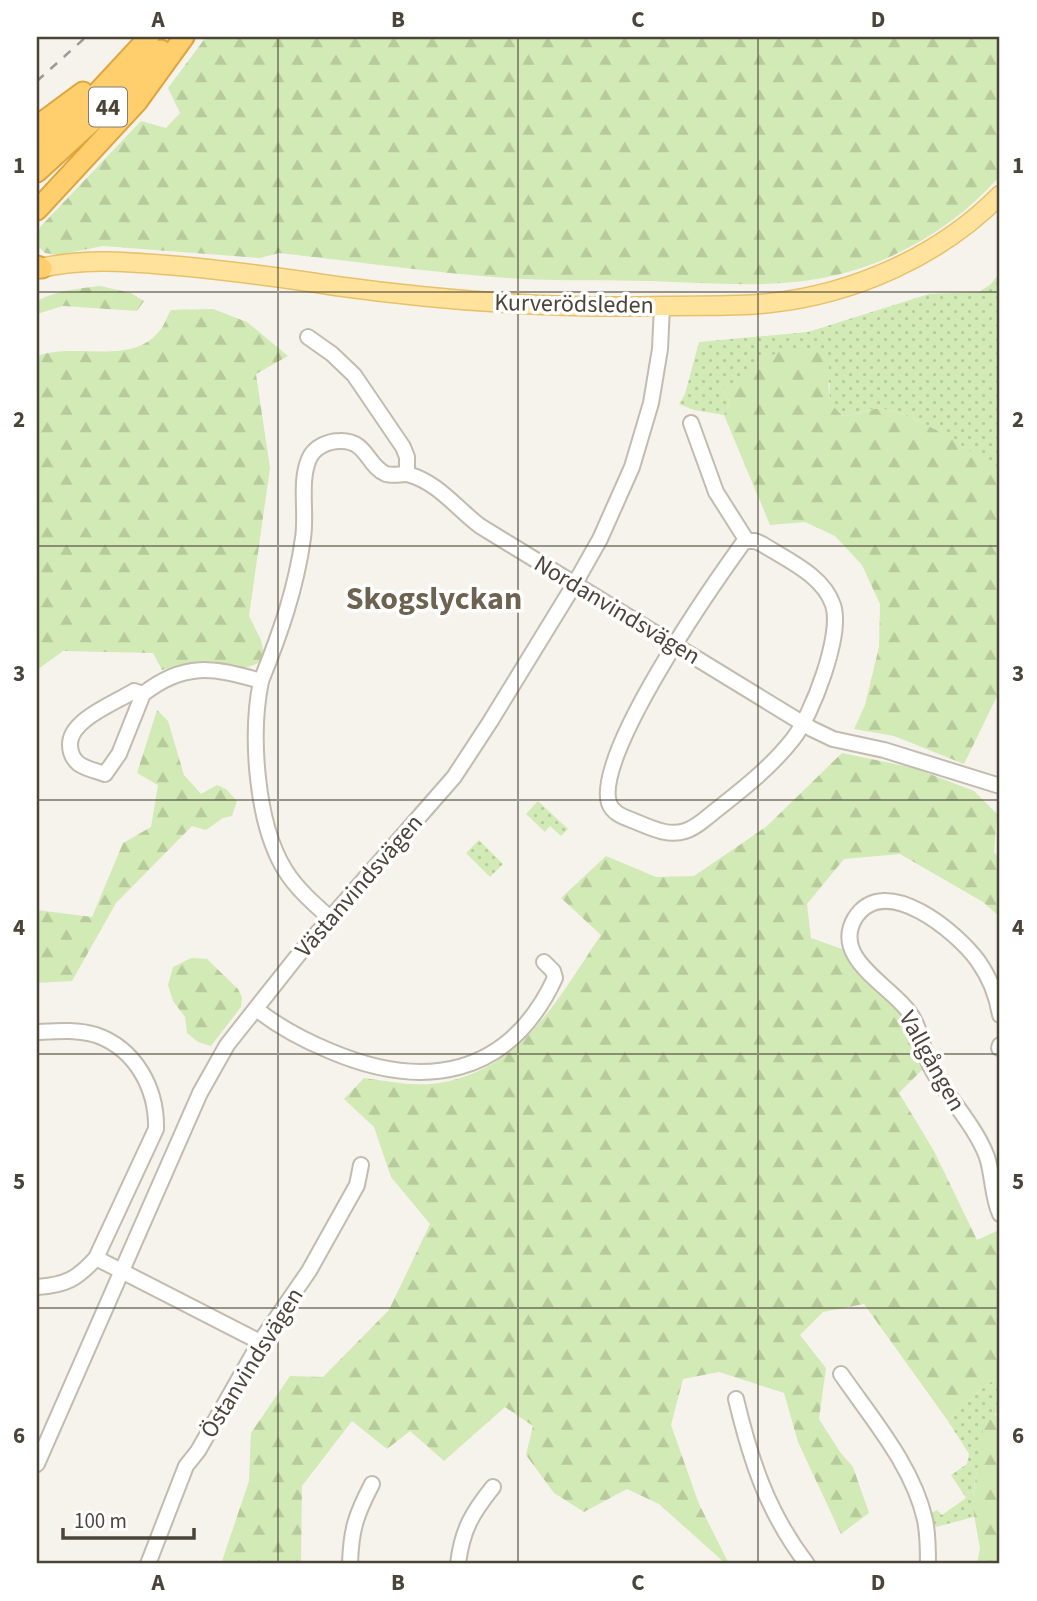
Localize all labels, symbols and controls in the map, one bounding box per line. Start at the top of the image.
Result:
text: A [150,3,165,36]
text: B [391,3,405,36]
text: C [631,3,645,36]
text: D [871,3,885,36]
road number: 44 [89,88,127,127]
text: 1 [13,149,25,182]
text: 1 [1012,149,1024,182]
street label: Kurverödsleden [494,285,654,323]
text: 2 [13,403,25,436]
text: 2 [1012,403,1024,436]
street label: Nordanvindsvägen [527,546,707,674]
district label: Skogslyckan [346,576,522,622]
text: 3 [13,657,25,690]
text: 3 [1012,657,1024,690]
street label: Västanvindsvägen [287,807,431,965]
text: 4 [13,911,25,944]
text: 4 [1012,911,1024,944]
street label: Vallgången [890,1004,974,1118]
text: 5 [13,1165,25,1198]
text: 5 [1012,1165,1024,1198]
street label: Östanvindsvägen [192,1281,312,1445]
text: 6 [13,1419,25,1452]
text: 6 [1012,1419,1024,1452]
scale bar [63,1496,194,1540]
text: 100 m [74,1506,127,1536]
text: A [150,1566,165,1599]
text: B [391,1566,405,1599]
text: C [631,1566,645,1599]
text: D [871,1566,885,1599]

